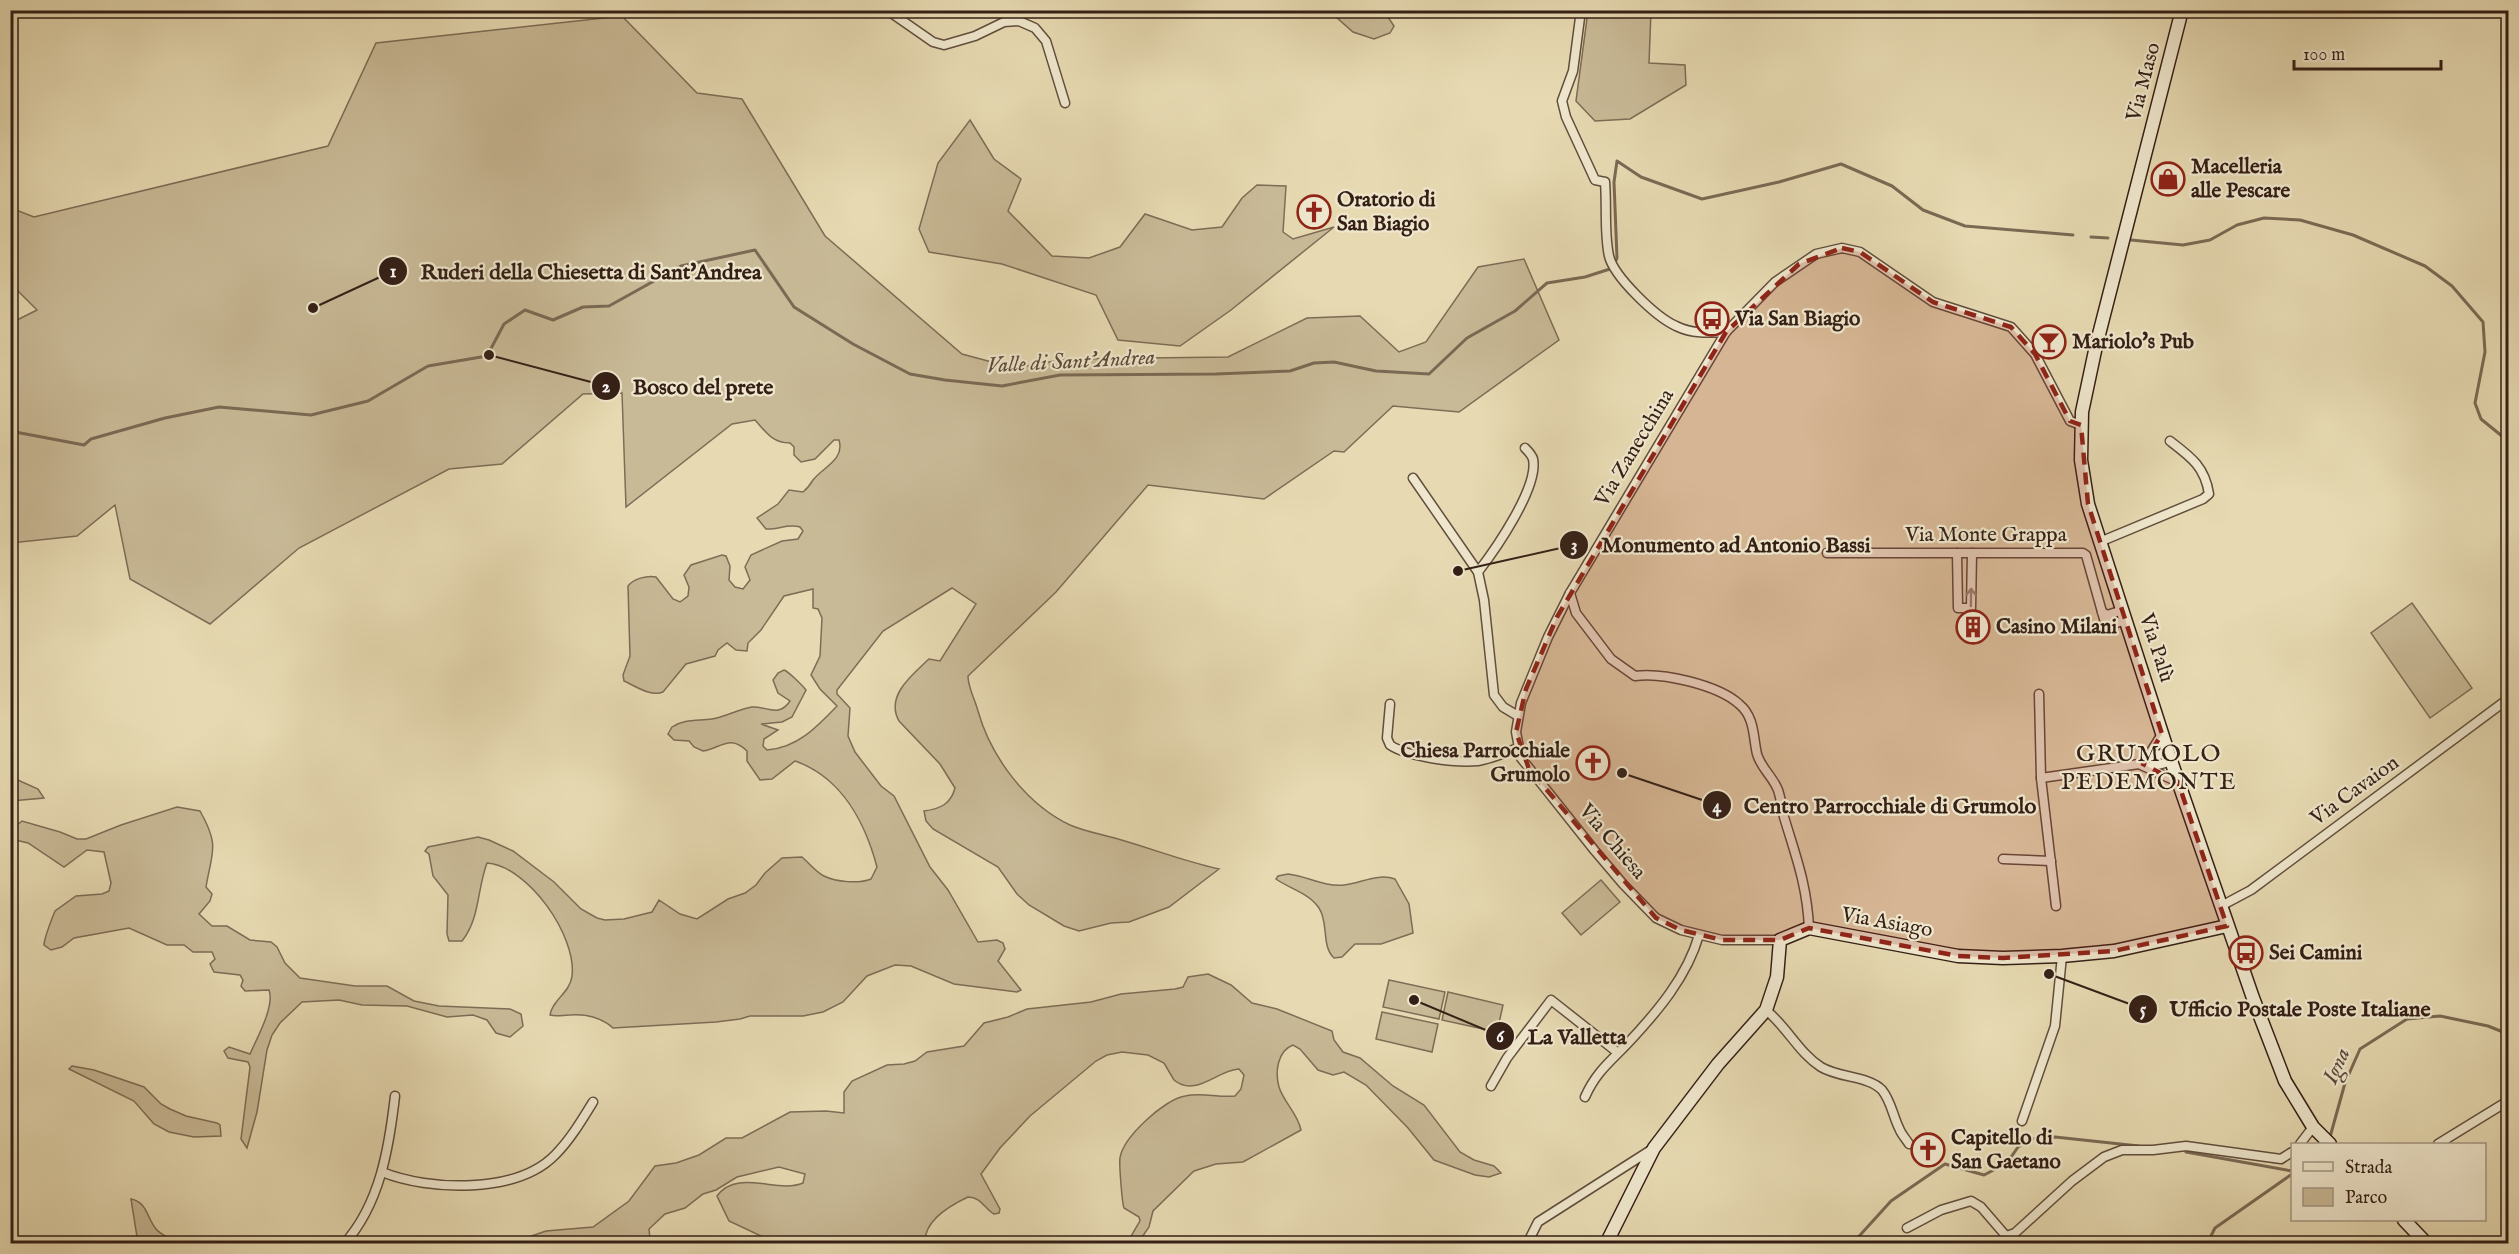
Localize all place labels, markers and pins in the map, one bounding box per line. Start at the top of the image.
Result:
place label: Macelleria alle Pescare [2191,154,2290,205]
shop icon: Macelleria alle Pescare [2150,161,2186,197]
place label: Oratorio di San Biagio [1337,187,1436,238]
church icon: Oratorio di San Biagio [1296,194,1332,230]
callout: Ruderi della Chiesetta di Sant'Andrea [378,251,773,291]
bus stop icon: Via San Biagio [1694,301,1730,337]
place label: Via San Biagio [1734,306,1861,333]
bar icon: Mariolo's Pub [2031,324,2067,360]
place label: Mariolo's Pub [2072,329,2194,356]
callout: Bosco del prete [591,366,785,406]
callout: Monumento ad Antonio Bassi [1559,525,1883,565]
building icon: Casino Milani [1955,609,1991,645]
place label: Casino Milani [1996,614,2118,641]
place label: Chiesa Parrocchiale Grumolo [1401,738,1571,789]
church icon: Chiesa Parrocchiale Grumolo [1575,745,1611,781]
callout: Centro Parrocchiale di Grumolo [1702,785,2048,825]
bus stop icon: Sei Camini [2228,935,2264,971]
place label: Sei Camini [2269,940,2363,967]
callout: Ufficio Postale Poste Italiane [2128,989,2443,1029]
callout: La Valletta [1485,1016,1638,1056]
place label: Capitello di San Gaetano [1951,1125,2061,1176]
church icon: Capitello di San Gaetano [1910,1132,1946,1168]

